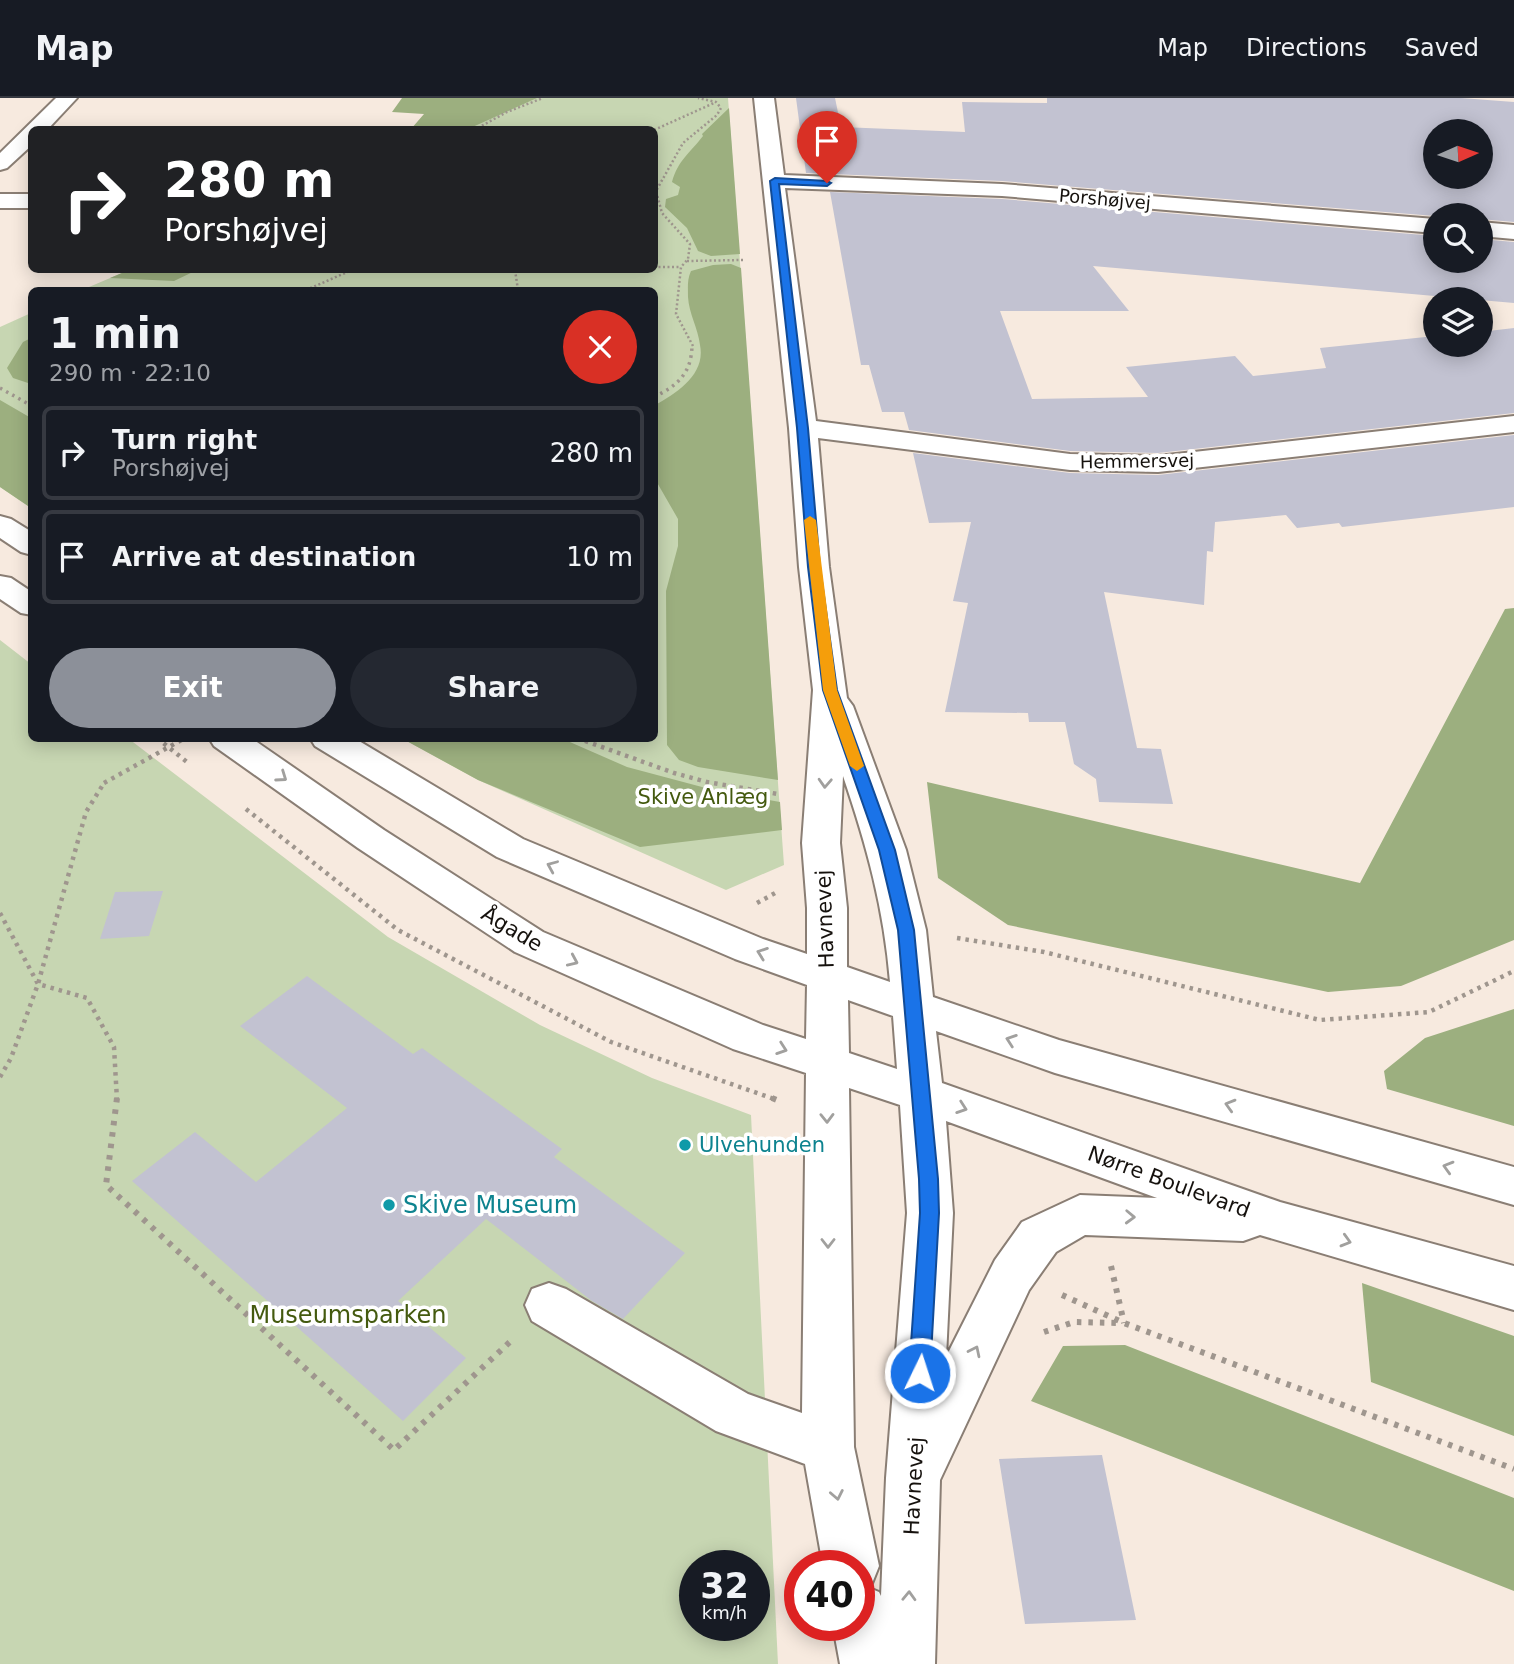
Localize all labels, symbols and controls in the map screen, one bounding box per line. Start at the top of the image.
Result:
text: Map [35,29,114,68]
text: Map [1157,34,1208,62]
text: Directions [1246,34,1367,62]
text: Saved [1405,34,1479,62]
pin [797,111,857,183]
north arrow [1423,119,1493,189]
map controls [1423,119,1493,357]
icon: arrive [808,122,846,160]
text: 280 m [164,152,334,209]
icon: right [49,154,140,245]
street label: Porshøjvej [1058,185,1152,213]
button: search [1423,203,1493,273]
text: Porshøjvej [164,211,328,249]
button: layers [1423,287,1493,357]
text: 1 min [49,309,181,358]
button: close [563,310,637,384]
text: 290 m · 22:10 [49,360,211,386]
text: Turn right [112,425,257,455]
icon: right [53,434,91,472]
text: 280 m [550,438,633,468]
street label: Hemmersvej [1080,450,1194,472]
text: Porshøjvej [112,455,230,481]
icon: arrive [53,538,91,576]
text: Arrive at destination [112,542,416,572]
text: 10 m [566,542,633,572]
button: Exit [49,648,336,728]
button: Share [350,648,637,728]
one-way arrow [274,769,287,781]
one-way arrow [818,778,833,789]
park label: Skive Anlæg [638,785,768,809]
one-way arrow [547,860,559,874]
street label: Havnevej [811,869,839,969]
street label: Ågade [477,900,548,956]
one-way arrow [756,947,769,961]
one-way arrow [565,953,578,967]
one-way arrow [1006,1034,1018,1048]
one-way arrow [776,1041,788,1055]
one-way arrow [1224,1099,1236,1114]
one-way arrow [955,1100,967,1114]
one-way arrow [819,1113,835,1124]
place label: Ulvehunden [699,1133,825,1157]
marker: Ulvehunden [677,1137,693,1153]
street label: Nørre Boulevard [1085,1142,1253,1222]
one-way arrow [1443,1161,1455,1176]
place label: Skive Museum [403,1191,577,1219]
marker: Skive Museum [381,1197,397,1213]
one-way arrow [1125,1209,1136,1225]
one-way arrow [1340,1232,1352,1247]
one-way arrow [820,1239,836,1249]
park label: Museumsparken [249,1301,447,1329]
position arrow [883,1336,957,1410]
one-way arrow [967,1346,981,1358]
street label: Havnevej [899,1436,929,1536]
one-way arrow [829,1489,844,1501]
speed limit sign: 40 [784,1550,875,1641]
text: 32 [700,1566,749,1606]
one-way arrow [901,1590,917,1601]
text: km/h [702,1602,747,1623]

